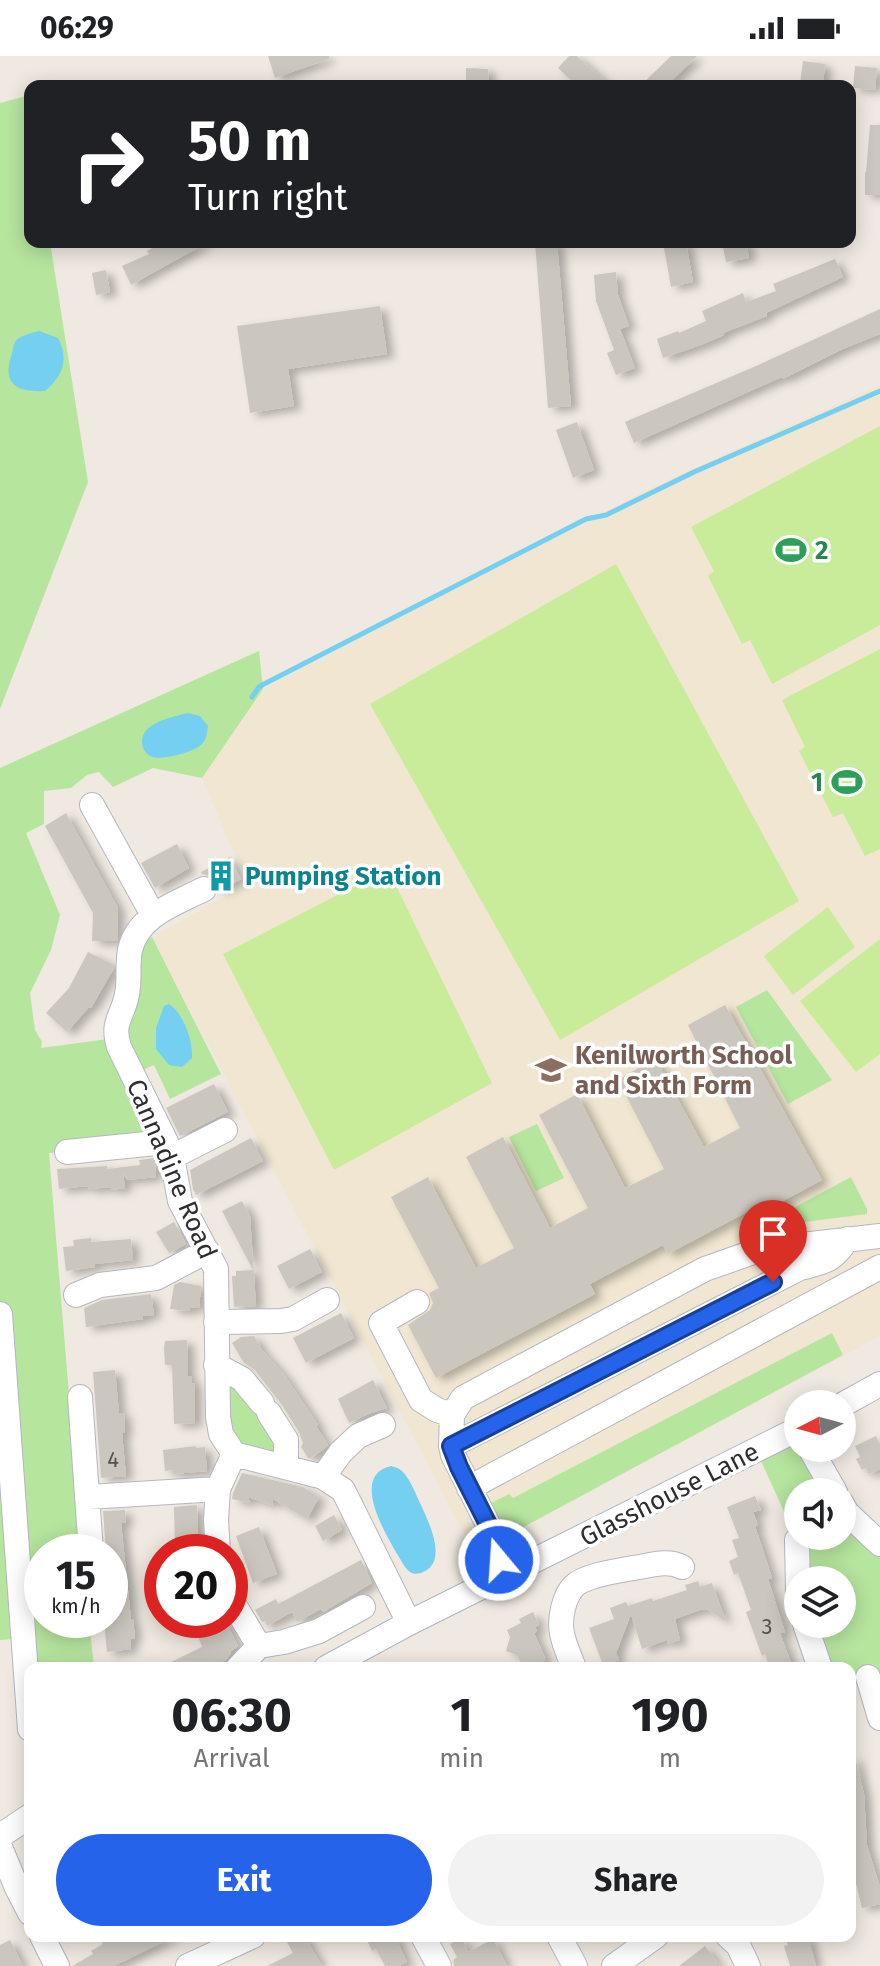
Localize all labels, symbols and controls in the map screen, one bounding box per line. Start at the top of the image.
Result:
text: 06:29 [40,10,114,46]
text: 50 m [188,108,311,175]
icon: right [56,112,160,216]
text: Turn right [188,176,348,220]
sports icon: 2 [774,533,808,567]
place label: 2 [815,535,828,566]
sports icon: 1 [830,765,864,799]
place label: 1 [811,767,823,798]
building icon: Pumping Station [204,859,238,893]
place label: Pumping Station [245,861,442,892]
place label: Kenilworth School and Sixth Form [575,1040,792,1101]
school or university icon: Kenilworth School and Sixth Form [534,1053,568,1087]
street label: Cannadine Road [120,1075,223,1264]
pin [739,1200,807,1282]
icon: arrive [751,1212,795,1256]
north arrow [784,1390,856,1462]
map controls [784,1390,856,1638]
street label: Glasshouse Lane [575,1436,764,1553]
house number: 4 [107,1446,119,1473]
button: sound [784,1478,856,1550]
position arrow [457,1518,541,1602]
speed limit sign: 20 [144,1534,248,1638]
text: 15 [56,1552,96,1600]
button: layers [784,1566,856,1638]
text: km/h [51,1594,101,1618]
house number: 3 [762,1613,772,1640]
text: 06:30 [171,1686,292,1744]
text: 1 [450,1686,473,1744]
text: 190 [631,1686,709,1744]
text: Arrival [193,1743,270,1774]
text: min [439,1743,484,1774]
text: m [659,1743,681,1774]
button: Exit [56,1834,432,1926]
button: Share [448,1834,824,1926]

